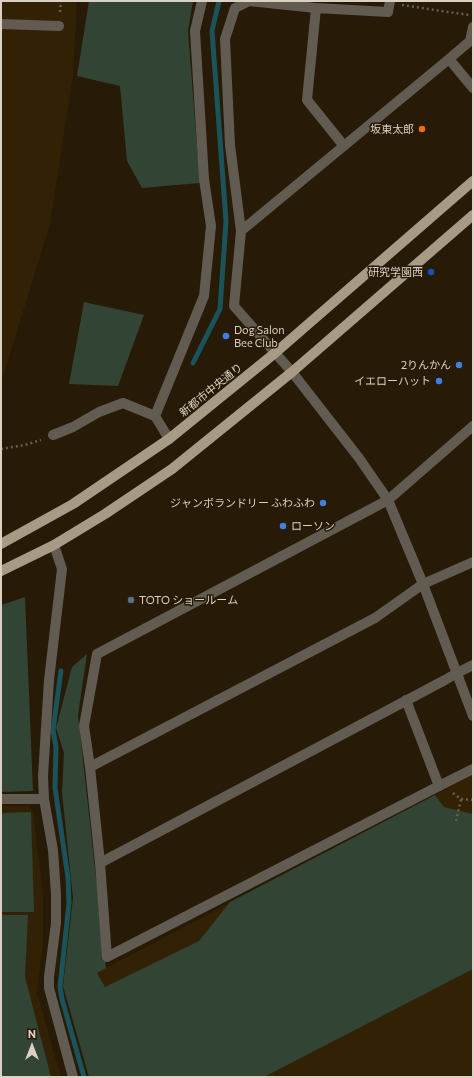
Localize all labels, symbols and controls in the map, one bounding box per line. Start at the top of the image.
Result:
place label: 坂東太郎 [370,122,414,136]
marker: 坂東太郎 [417,124,427,134]
place label: 研究学園西 [368,265,423,279]
marker: 研究学園西 [426,267,436,277]
place label: Dog Salon Bee Club [234,323,285,349]
marker: Dog Salon Bee Club [221,331,231,341]
place label: 2りんかん [401,358,451,372]
marker: 2りんかん [454,360,464,370]
street label: 新都市中央通り [177,361,245,419]
place label: イエローハット [354,374,431,388]
marker: イエローハット [434,376,444,386]
place label: ジャンボランドリー ふわふわ [170,496,315,510]
marker: ジャンボランドリー ふわふわ [318,498,328,508]
place label: ローソン [291,519,335,533]
marker: ローソン [278,521,288,531]
place label: TOTO ショールーム [139,593,238,607]
marker: TOTO ショールーム [126,595,136,605]
north arrow [12,1026,52,1066]
text: N [28,1027,36,1040]

